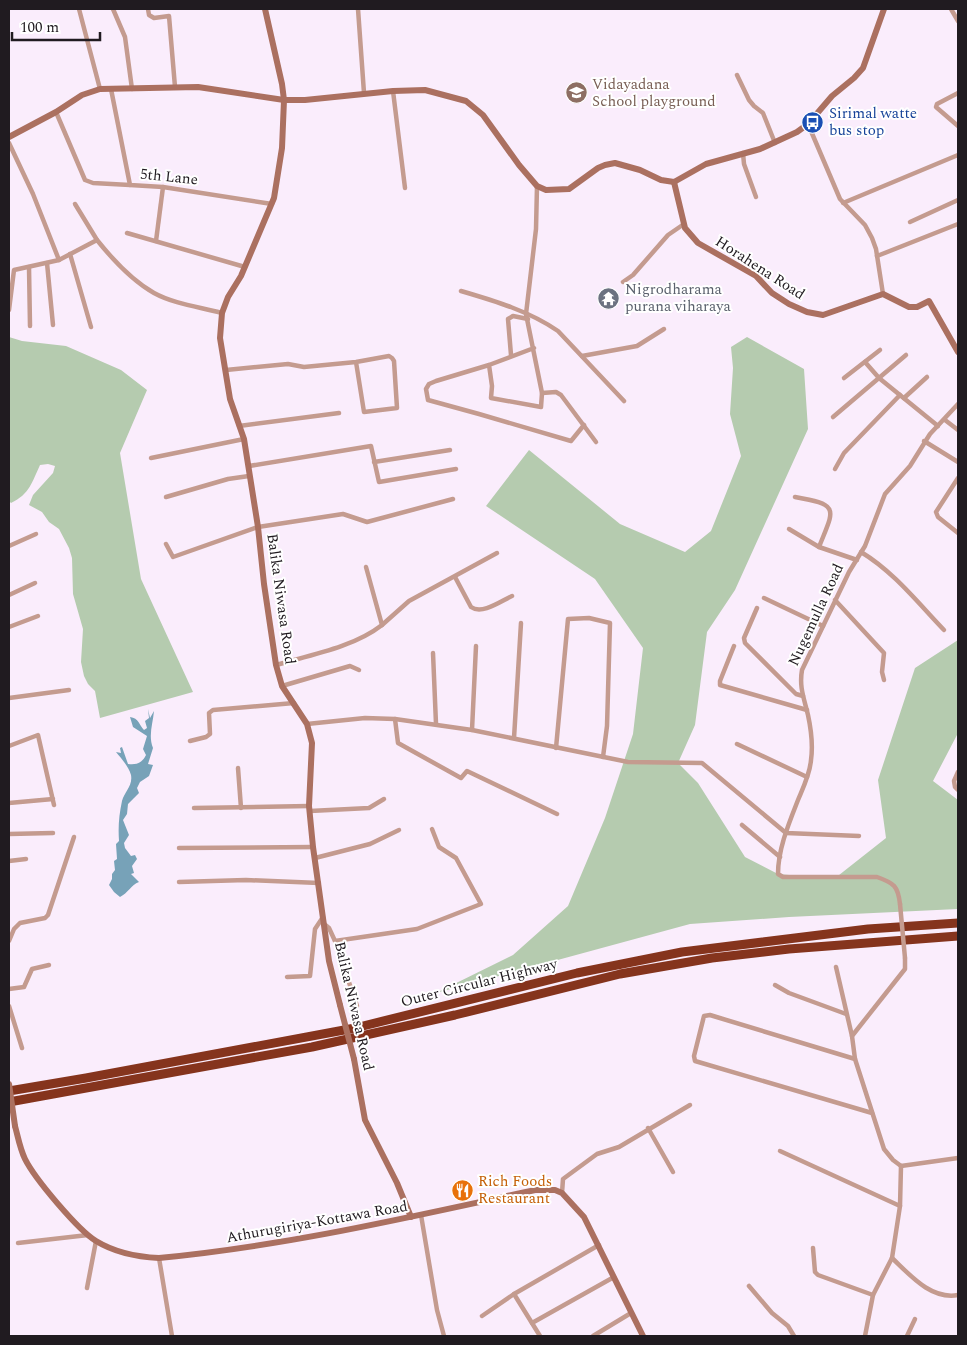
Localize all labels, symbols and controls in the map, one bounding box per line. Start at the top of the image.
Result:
scale bar [12,10,100,42]
text: 100 m [20,16,59,39]
place label: Vidayadana School playground [592,73,716,113]
school or university icon: Vidayadana School playground [564,81,588,105]
place label: Sirimal watte bus stop [829,102,917,142]
bus stop icon: Sirimal watte bus stop [801,110,825,134]
street label: 5th Lane [139,163,199,191]
street label: Horahena Road [710,230,810,306]
place label: Nigrodharama purana viharaya [625,278,732,318]
temple icon: Nigrodharama purana viharaya [597,286,621,310]
street label: Balika Niwasa Road [260,532,302,666]
street label: Nugemulla Road [782,560,850,670]
street label: Balika Niwasa Road [328,939,380,1073]
street label: Outer Circular Highway [398,952,560,1014]
place label: Rich Foods Restaurant [478,1170,552,1210]
restaurant icon: Rich Foods Restaurant [450,1178,474,1202]
street label: Athurugiriya-Kottawa Road [225,1195,409,1249]

